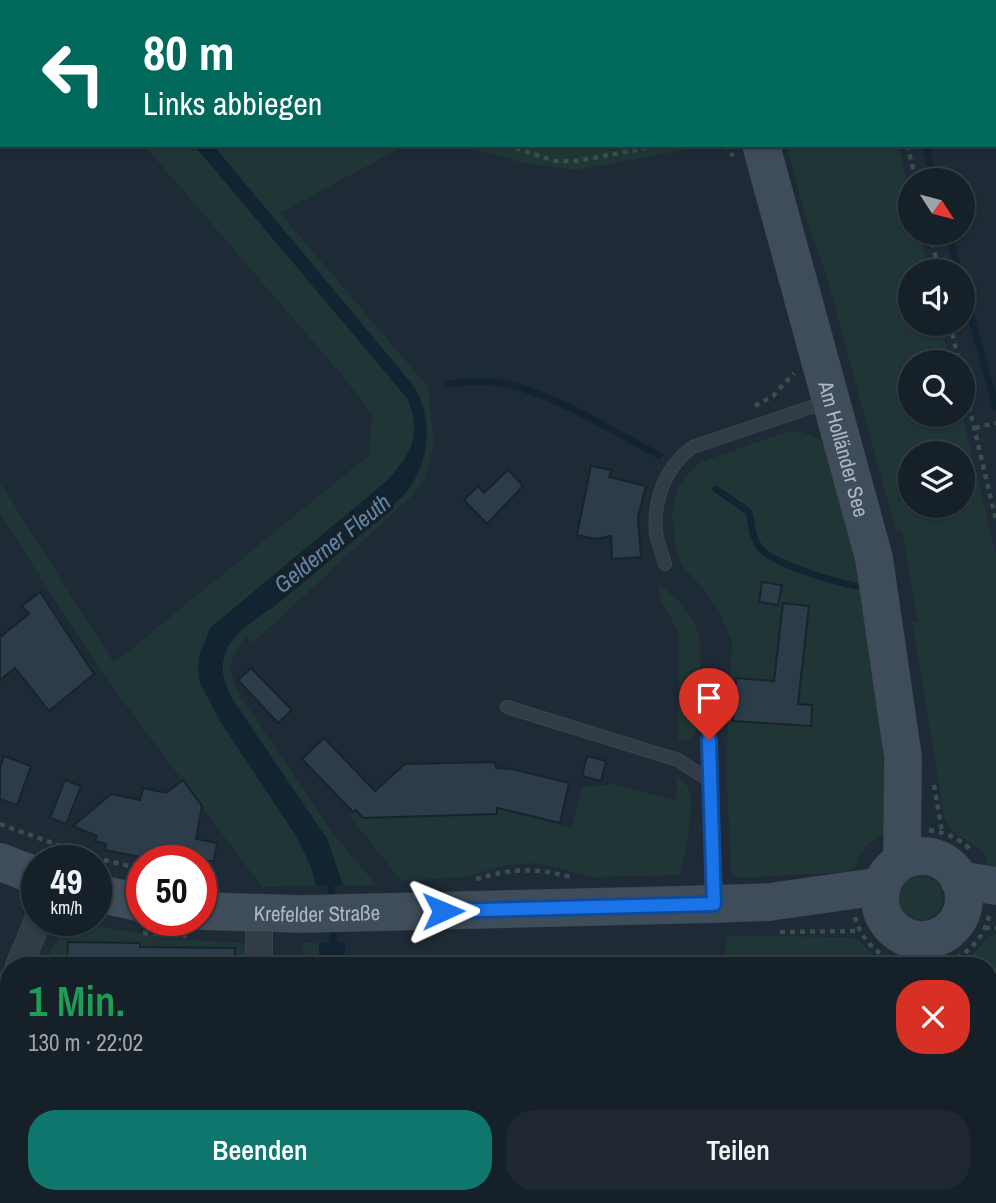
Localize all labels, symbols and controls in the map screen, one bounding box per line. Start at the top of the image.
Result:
text: 80 m [143,19,235,85]
icon: left [28,28,119,119]
text: Links abbiegen [143,82,322,125]
north arrow [898,168,975,245]
map controls [898,168,975,518]
button: sound [898,259,975,336]
button: search [898,350,975,427]
street label: Am Holländer See [811,377,877,520]
button: layers [898,441,975,518]
water label: Gelderner Fleuth [267,486,397,600]
pin [679,668,739,740]
icon: arrive [690,679,728,717]
speed limit sign: 50 [126,845,217,936]
text: 49 [51,858,82,905]
position arrow [406,874,480,948]
text: km/h [51,895,83,920]
street label: Krefelder Straße [253,898,380,929]
text: 1 Min. [28,973,125,1029]
button: close [896,980,970,1054]
text: 130 m · 22:02 [28,1027,143,1058]
button: Beenden [28,1110,492,1190]
button: Teilen [506,1110,970,1190]

